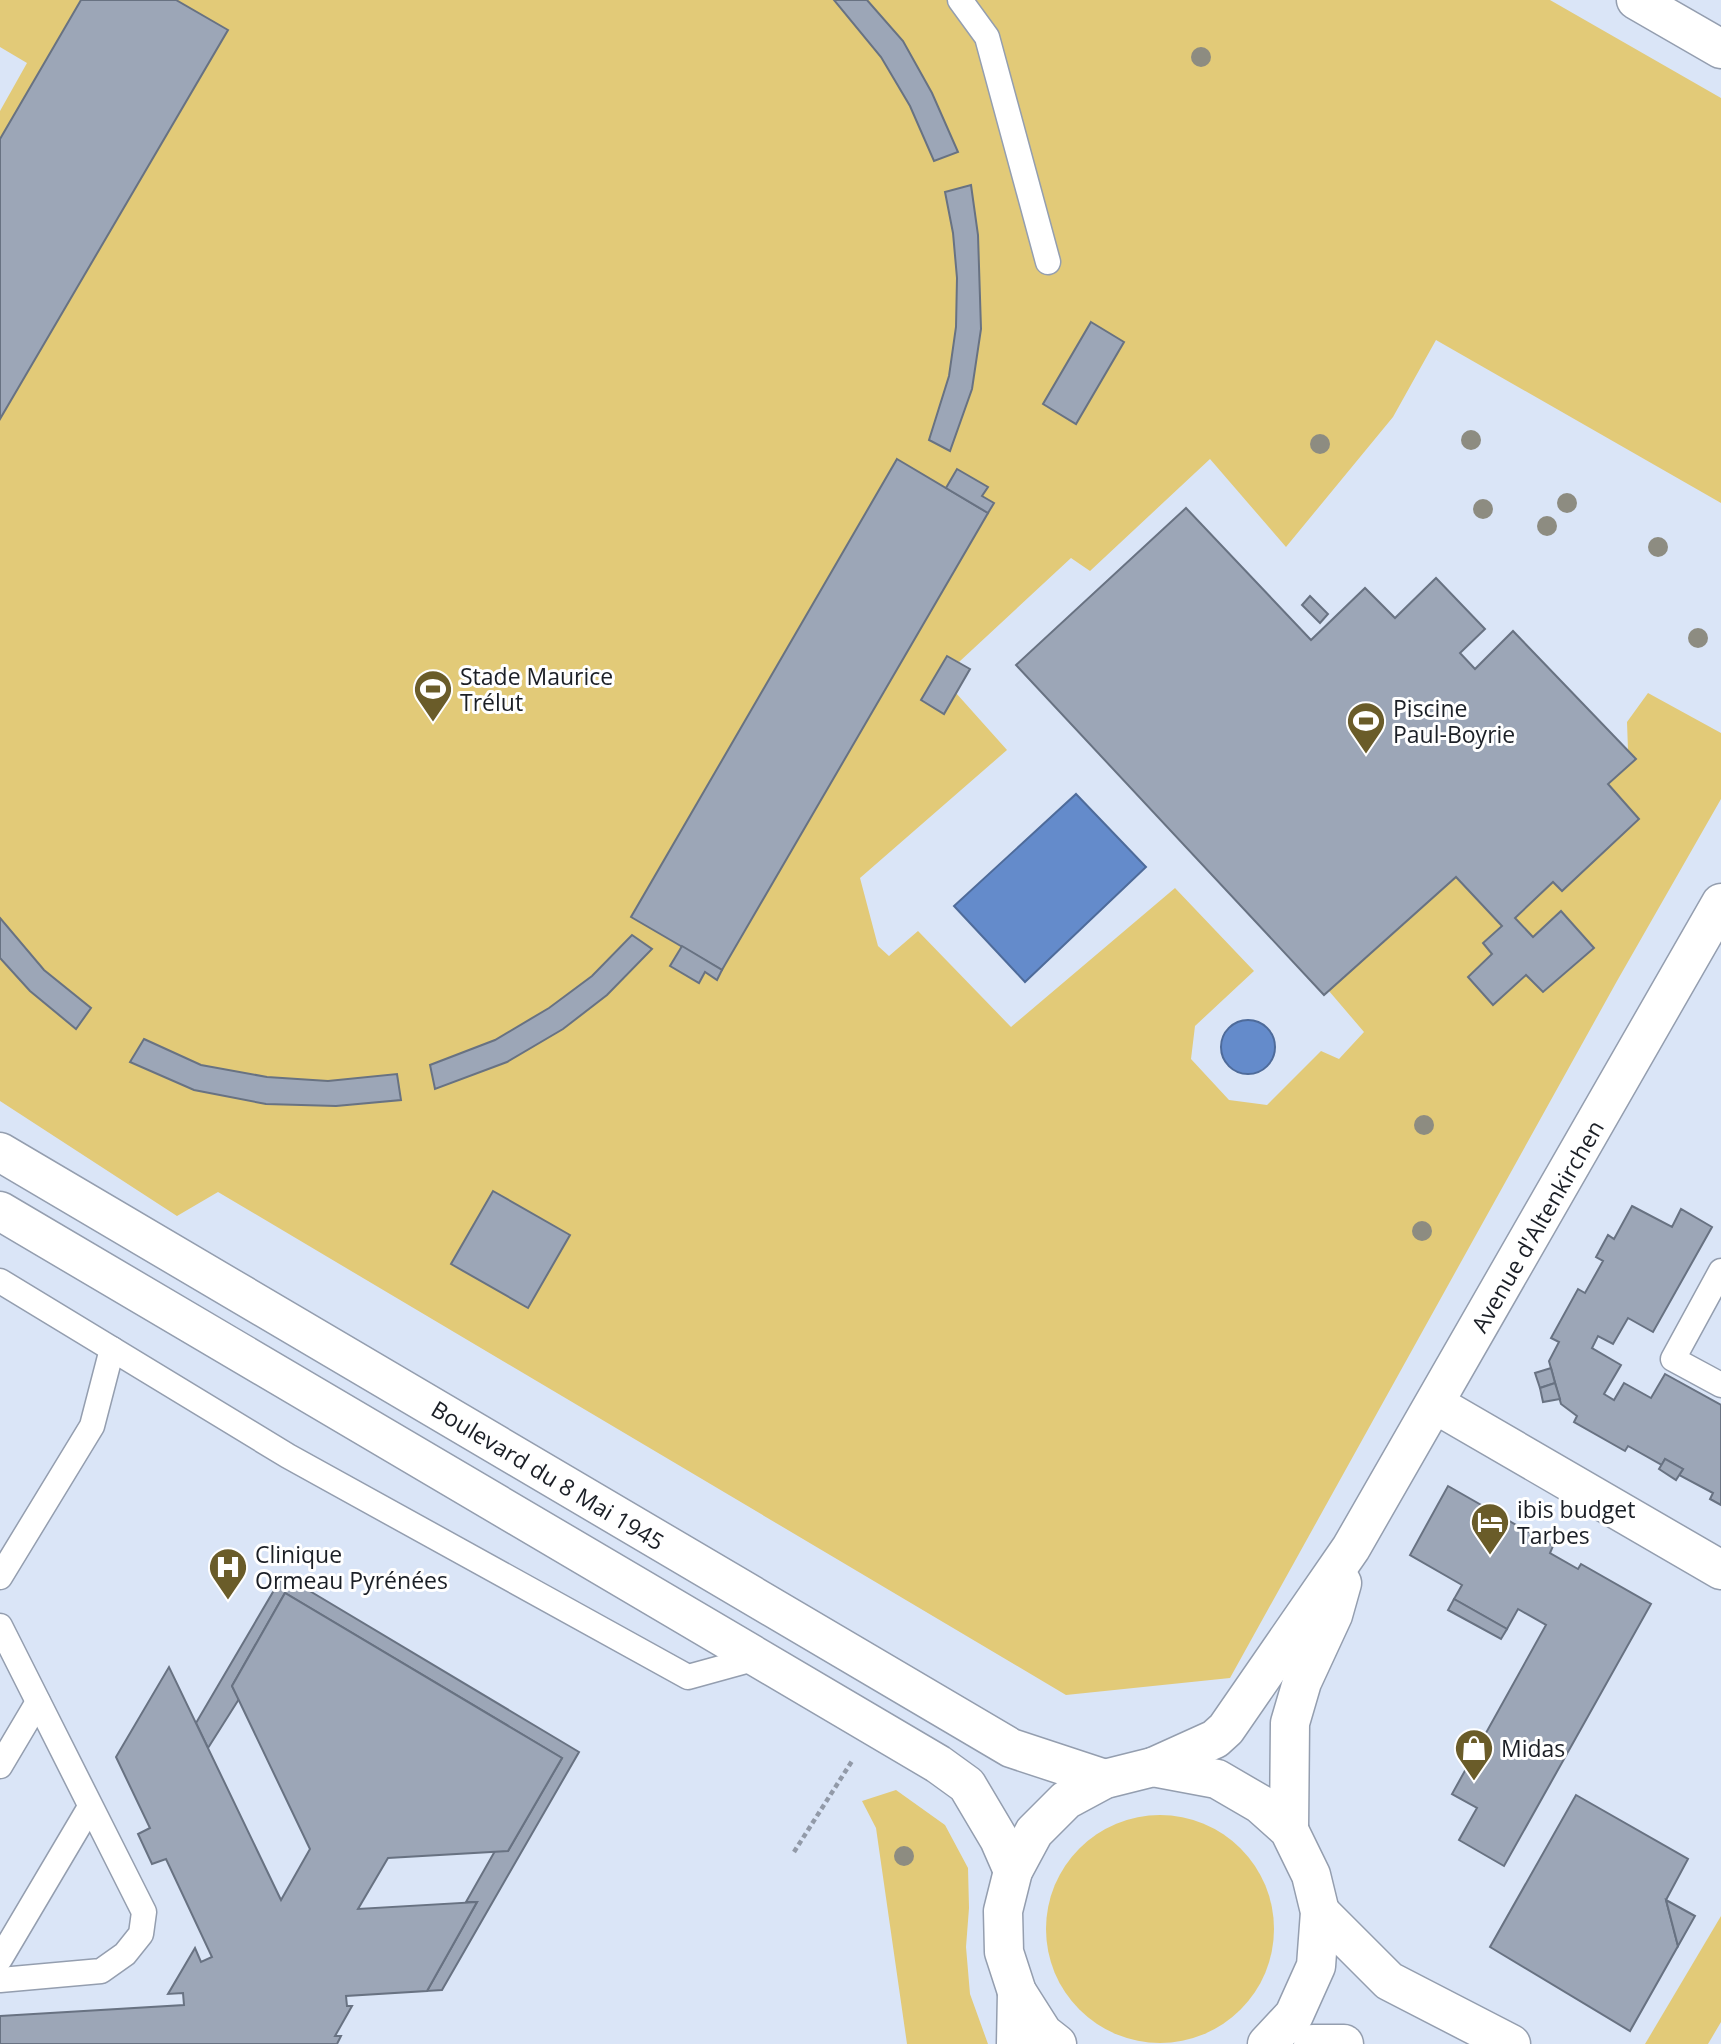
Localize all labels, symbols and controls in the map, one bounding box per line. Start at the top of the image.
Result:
place label: Stade Maurice Trélut [460,660,613,718]
sports icon: Stade Maurice Trélut [412,668,454,723]
place label: Piscine Paul-Boyrie [1393,692,1515,750]
sports icon: Piscine Paul-Boyrie [1345,700,1387,755]
street label: Avenue d'Altenkirchen [1463,1114,1611,1338]
street label: Boulevard du 8 Mai 1945 [426,1393,670,1557]
place label: ibis budget Tarbes [1517,1493,1635,1551]
hotel icon: ibis budget Tarbes [1469,1501,1511,1556]
place label: Clinique Ormeau Pyrénées [255,1538,448,1596]
hospital icon: Clinique Ormeau Pyrénées [207,1546,249,1601]
shop icon: Midas [1453,1727,1495,1782]
place label: Midas [1501,1732,1565,1764]

